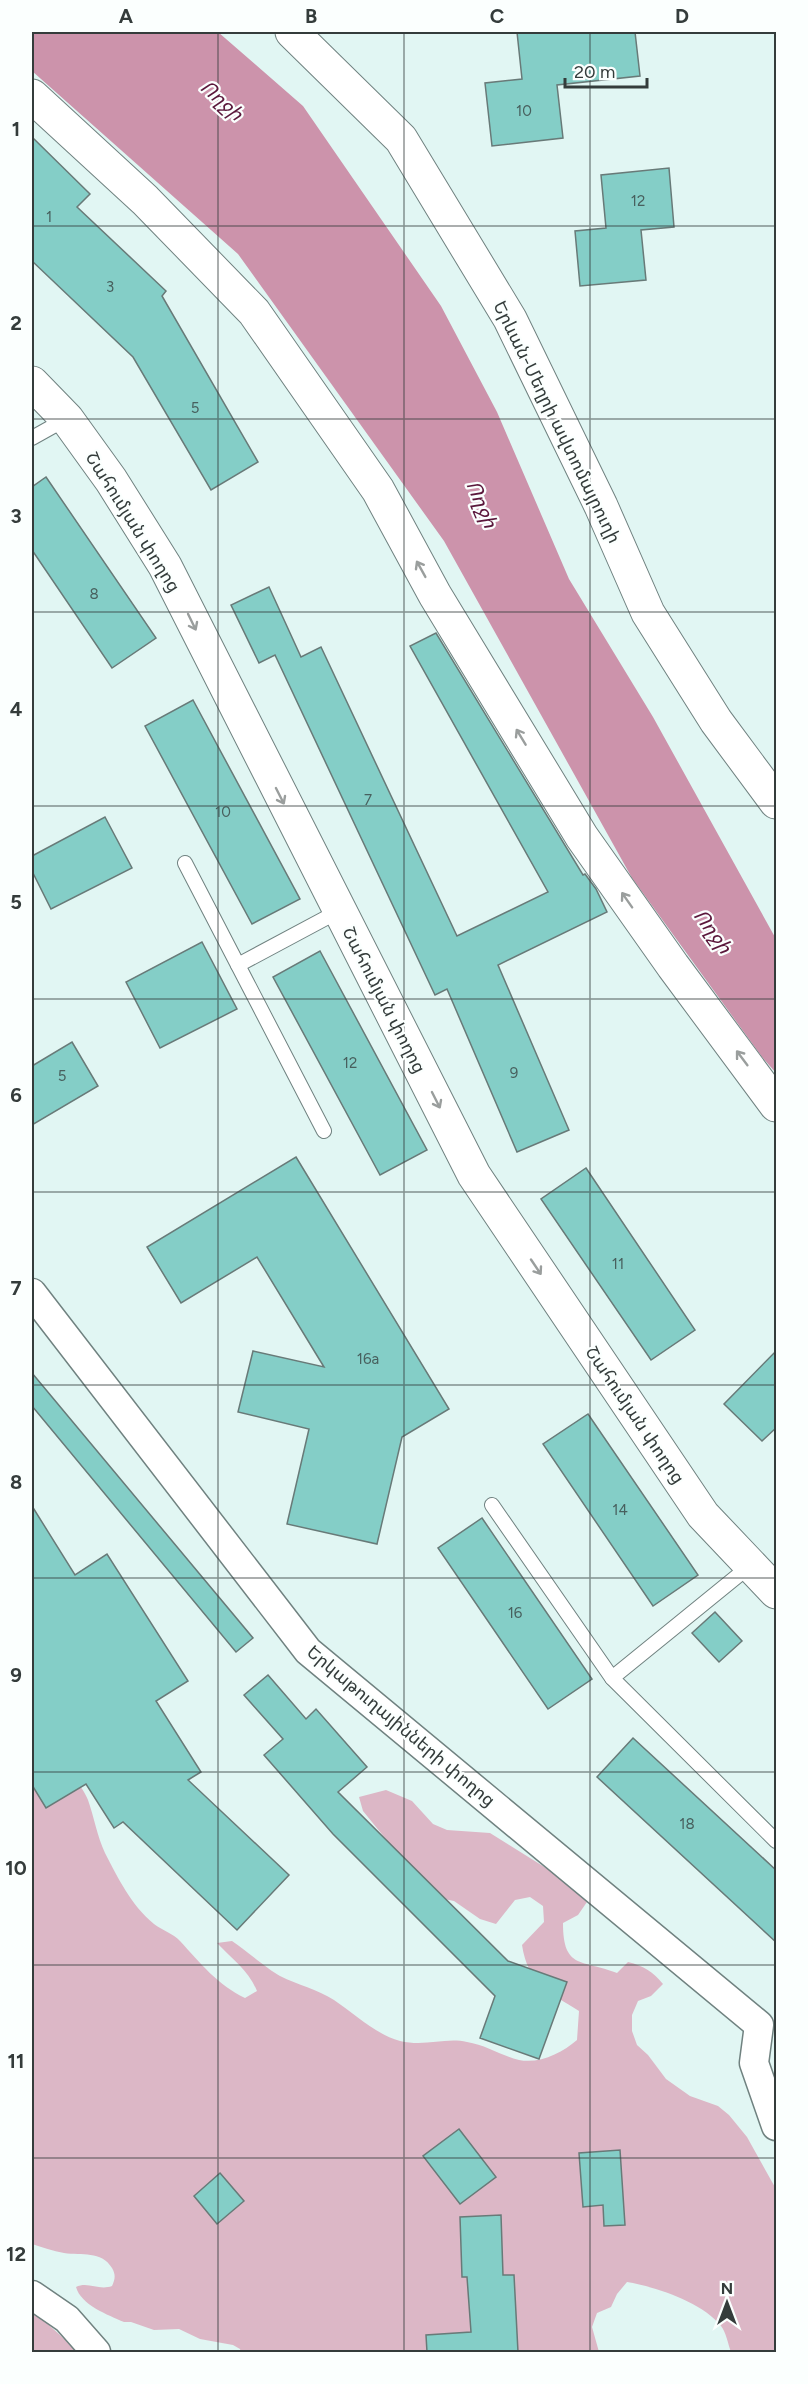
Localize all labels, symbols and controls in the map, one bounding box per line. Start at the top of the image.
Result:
text: A [119,4,134,28]
text: B [305,4,317,28]
text: C [490,4,504,28]
text: D [675,4,689,28]
scale bar [565,51,648,89]
text: 20 m [574,61,615,83]
water label: Ողջի [196,75,249,126]
house number: 10 [516,102,532,120]
text: 1 [12,117,20,141]
house number: 12 [631,192,645,210]
house number: 1 [46,208,52,226]
house number: 3 [106,278,114,296]
street label: Երևան-Մեղրի ավտոմայրուղի [489,297,625,547]
text: 2 [10,311,22,335]
house number: 5 [191,399,199,417]
street label: Շահումյան փողոց [81,448,185,596]
water label: Ողջի [461,477,503,532]
text: 3 [10,504,22,528]
one-way arrow [415,561,426,579]
house number: 8 [89,585,99,603]
one-way arrow [186,613,198,630]
text: 4 [10,697,23,721]
one-way arrow [515,729,527,746]
one-way arrow [275,786,287,804]
house number: 7 [364,791,372,809]
house number: 10 [215,803,231,821]
text: 5 [10,890,22,914]
one-way arrow [621,893,633,909]
water label: Ողջի [689,904,738,959]
street label: Շահումյան փողոց [338,923,430,1077]
one-way arrow [735,1050,748,1066]
house number: 12 [343,1054,357,1072]
house number: 9 [510,1064,518,1082]
house number: 5 [58,1067,66,1085]
text: 6 [10,1083,22,1107]
one-way arrow [431,1091,442,1109]
house number: 11 [612,1255,624,1273]
one-way arrow [530,1259,542,1275]
text: 7 [10,1276,22,1300]
street label: Շահումյան փողոց [581,1342,689,1488]
house number: 16a [357,1350,379,1368]
text: 8 [10,1470,22,1494]
house number: 14 [612,1501,628,1519]
house number: 16 [508,1604,523,1622]
street label: Երկաթուղայինների փողոց [302,1641,500,1811]
text: 9 [10,1663,22,1687]
house number: 18 [679,1815,695,1833]
text: 10 [5,1856,27,1880]
text: 11 [8,2049,24,2073]
text: 12 [6,2242,26,2266]
north arrow [697,2273,757,2333]
text: N [721,2279,733,2298]

